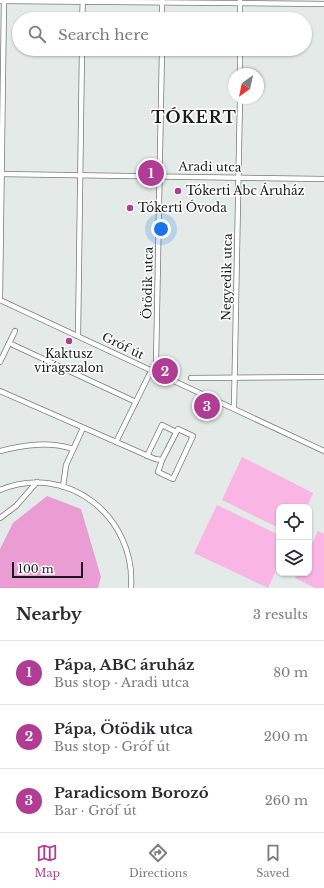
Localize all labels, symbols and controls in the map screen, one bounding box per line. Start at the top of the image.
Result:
search box [12,12,312,56]
icon: search [26,23,48,45]
text: Search here [58,25,149,44]
north arrow [228,68,264,104]
district label: TÓKERT [151,107,237,127]
pin: 1 [138,158,164,188]
street label: Aradi utca [177,158,242,175]
place label: Tókerti Abc Áruház [186,182,305,198]
marker: Tókerti Abc Áruház [173,186,183,196]
place label: Tókerti Óvoda [138,199,227,215]
marker: Tókerti Óvoda [125,203,135,213]
your location [151,219,171,239]
street label: Negyedik utca [218,233,235,321]
street label: Ötödik utca [138,246,156,319]
street label: Gróf út [100,329,147,362]
marker: Kaktusz virágszalon [64,336,74,346]
place label: Kaktusz virágszalon [34,346,104,375]
pin: 2 [152,356,178,386]
pin: 3 [194,391,220,421]
map controls [276,504,312,576]
button: locate [276,504,312,540]
button: layers [276,540,312,576]
scale bar [12,560,83,579]
text: 100 m [18,562,54,576]
text: Nearby [16,604,82,625]
text: 3 results [253,606,308,623]
text: Pápa, ABC áruház [54,655,195,674]
text: 1 [26,664,32,681]
text: 80 m [273,664,308,681]
text: Bus stop · Aradi utca [54,674,189,691]
text: Pápa, Ötödik utca [54,719,193,738]
text: 2 [25,728,33,745]
text: 200 m [264,728,308,745]
text: Bus stop · Gróf út [54,738,170,755]
text: Paradicsom Borozó [54,783,209,802]
text: 3 [25,792,33,809]
text: 260 m [265,792,308,809]
text: Bar · Gróf út [54,802,137,819]
tab: Map [34,842,60,880]
tab: Directions [129,842,187,880]
tab: Saved [256,842,290,880]

